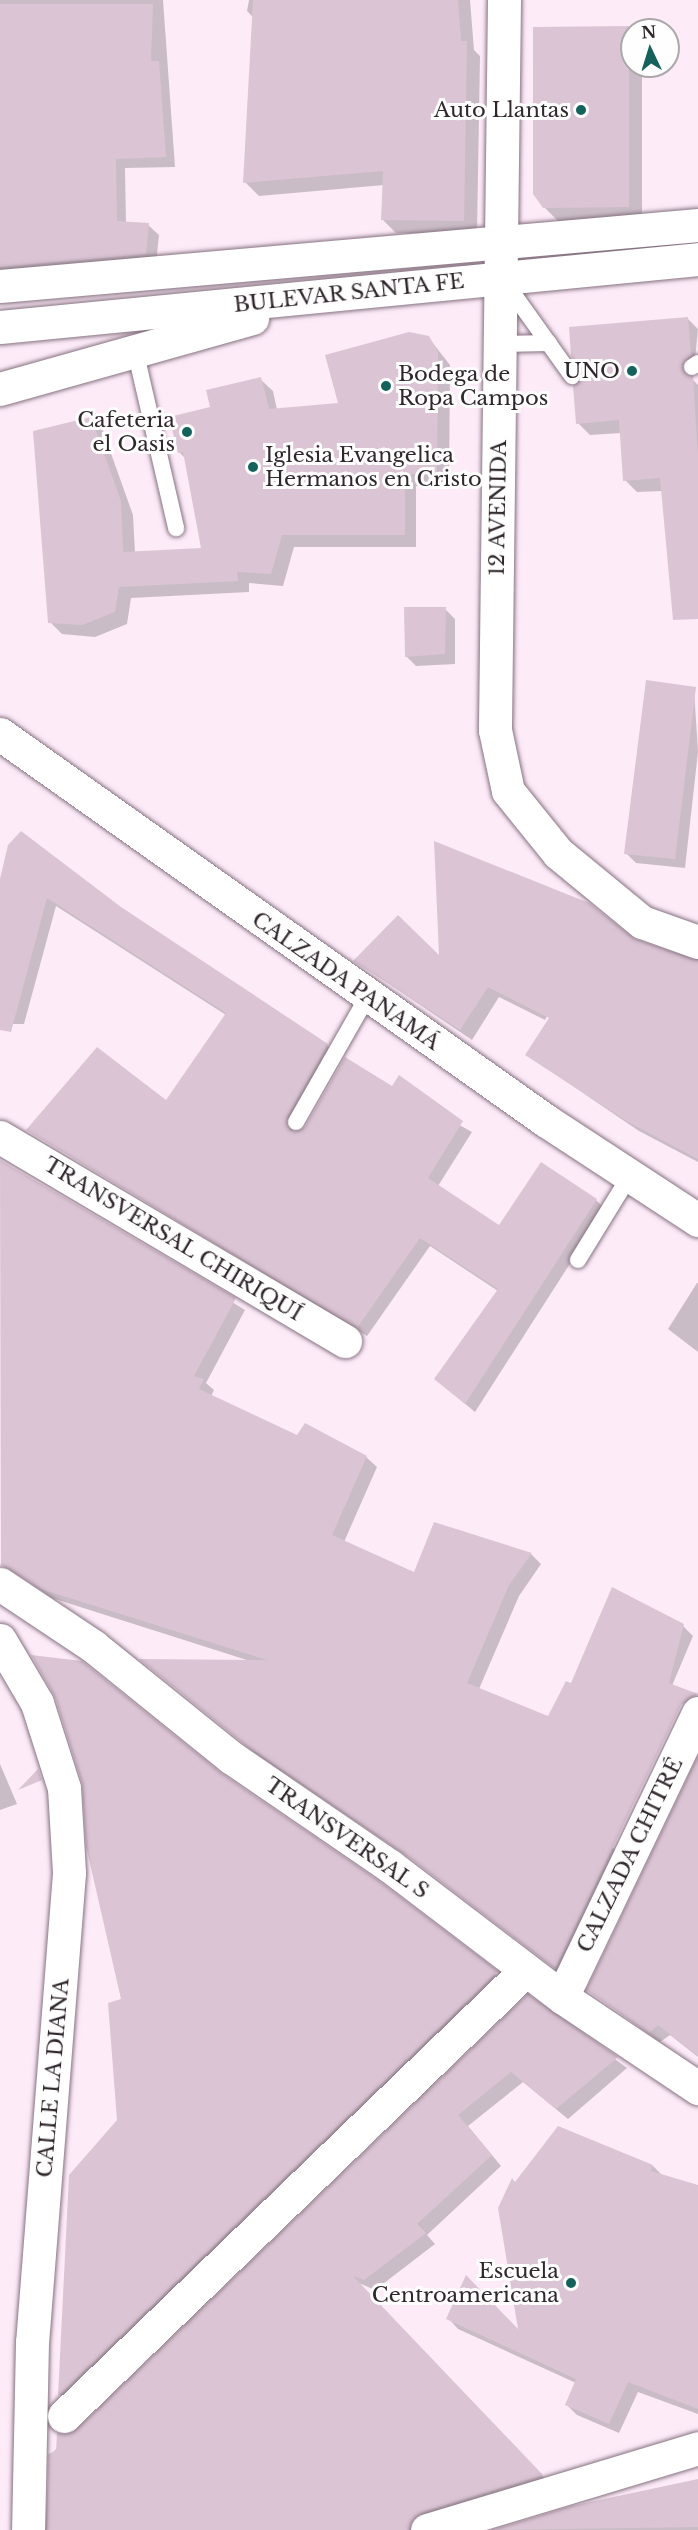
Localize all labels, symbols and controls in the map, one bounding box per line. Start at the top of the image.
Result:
north arrow [620,18,680,78]
text: N [641,22,657,43]
place label: Auto Llantas [434,97,569,123]
marker: Auto Llantas [574,103,588,117]
street label: BULEVAR SANTA FE [232,268,466,318]
place label: UNO [563,358,620,384]
place label: Bodega de Ropa Campos [398,361,549,411]
marker: UNO [625,364,639,378]
marker: Bodega de Ropa Campos [379,379,393,393]
place label: Cafeteria el Oasis [77,407,175,457]
marker: Cafeteria el Oasis [180,425,194,439]
street label: 12 AVENIDA [484,440,512,576]
place label: Iglesia Evangelica Hermanos en Cristo [265,442,482,492]
marker: Iglesia Evangelica Hermanos en Cristo [246,460,260,474]
street label: CALZADA PANAMÁ [247,906,445,1056]
street label: TRANSVERSAL CHIRIQUÍ [39,1152,307,1326]
street label: CALZADA CHITRÉ [572,1753,688,1957]
street label: TRANSVERSAL S [260,1772,434,1904]
street label: CALLE LA DIANA [32,1977,74,2179]
place label: Escuela Centroamericana [372,2258,559,2308]
marker: Escuela Centroamericana [564,2276,578,2290]

